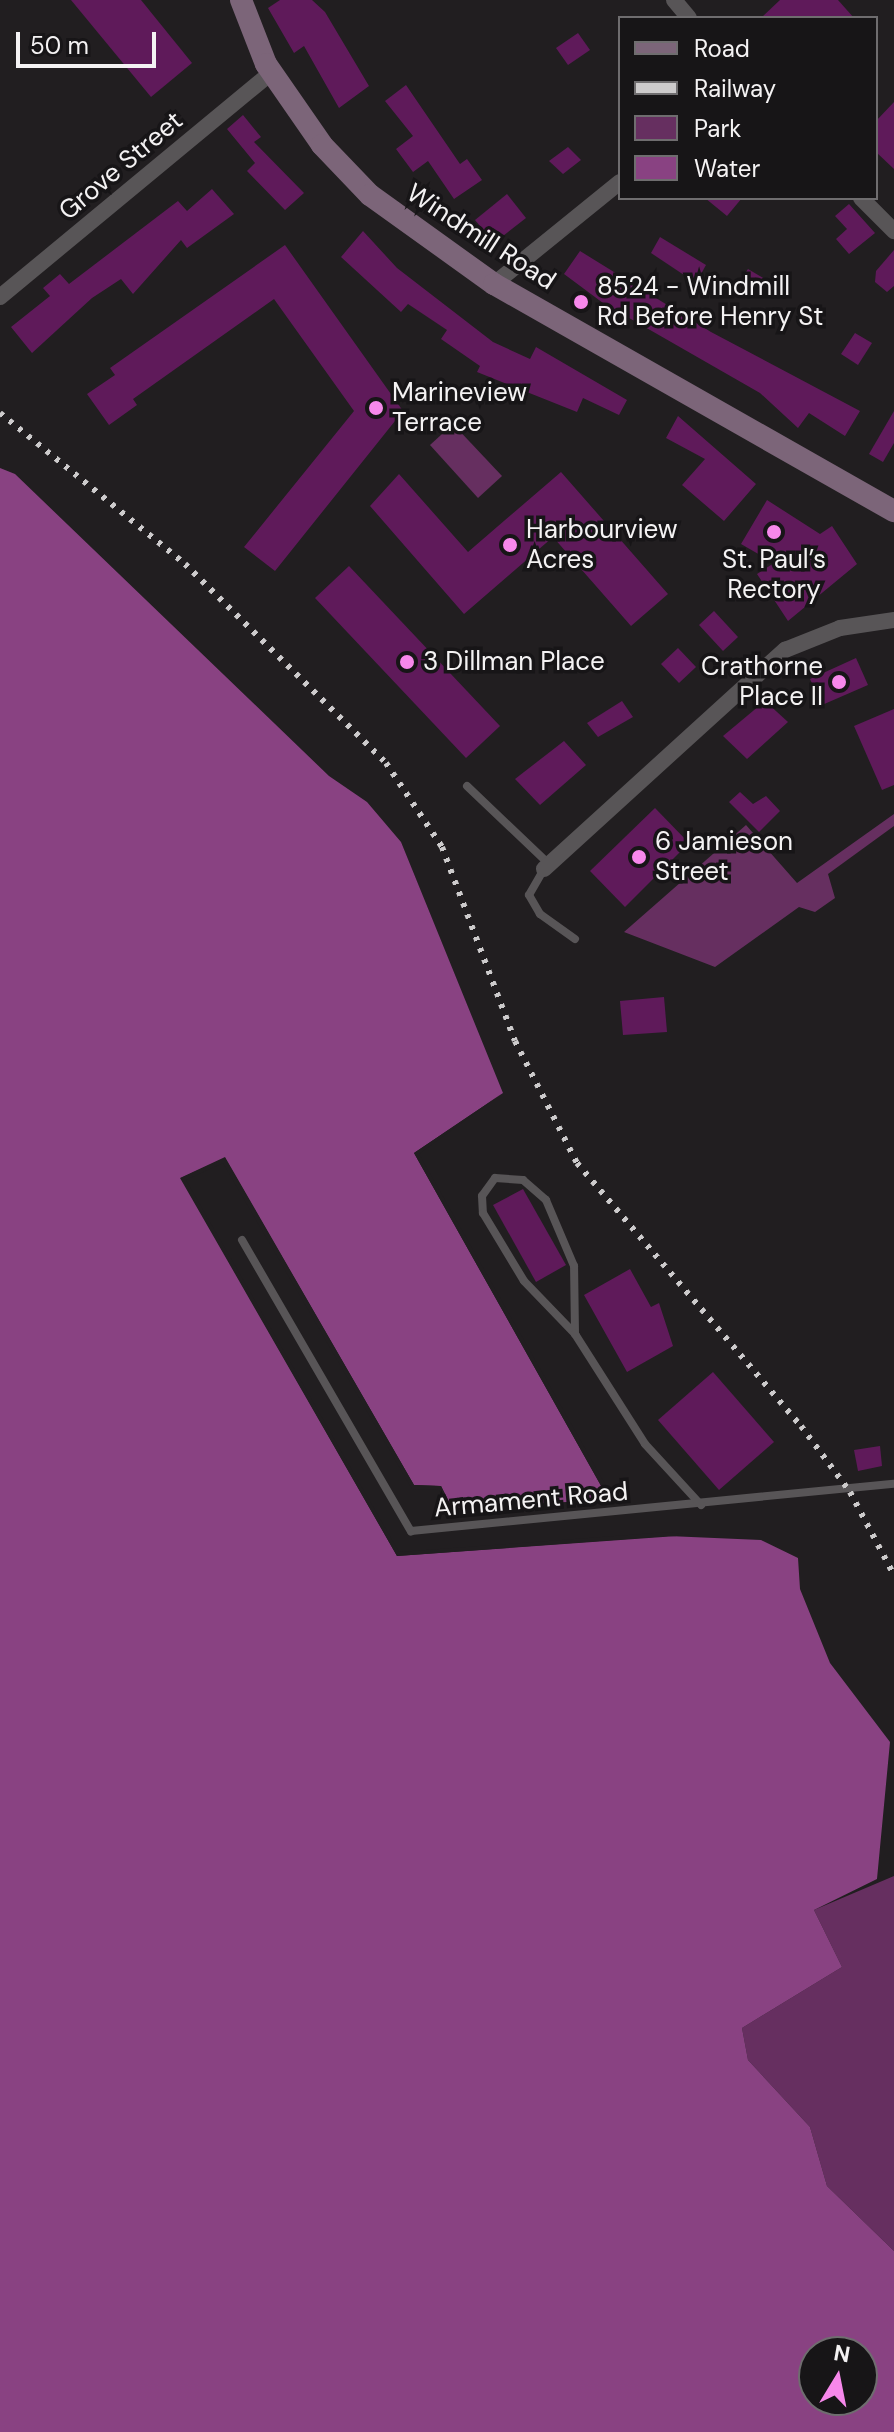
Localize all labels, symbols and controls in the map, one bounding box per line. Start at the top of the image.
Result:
scale bar [20,16,160,66]
legend [618,16,878,200]
text: 50 m [30,30,89,61]
text: Road [694,33,750,64]
text: Railway [694,73,776,104]
street label: Grove Street [53,105,189,227]
text: Park [694,113,741,144]
text: Water [694,153,760,184]
street label: Windmill Road [401,177,561,297]
place label: 8524 - Windmill Rd Before Henry St [597,271,824,332]
marker: 8524 - Windmill Rd Before Henry St [572,293,590,311]
place label: Marineview Terrace [392,377,527,438]
marker: Marineview Terrace [367,399,385,417]
place label: Harbourview Acres [526,514,678,576]
marker: St. Paul’s Rectory [765,523,783,541]
marker: Harbourview Acres [501,536,519,554]
place label: St. Paul’s Rectory [722,544,826,606]
place label: 3 Dillman Place [423,646,605,678]
place label: Crathorne Place II [701,651,823,712]
marker: 3 Dillman Place [398,653,416,671]
marker: Crathorne Place II [830,673,848,691]
place label: 6 Jamieson Street [655,826,793,888]
marker: 6 Jamieson Street [630,848,648,866]
street label: Armament Road [433,1476,629,1524]
north arrow [798,2336,878,2416]
text: N [831,2338,852,2370]

